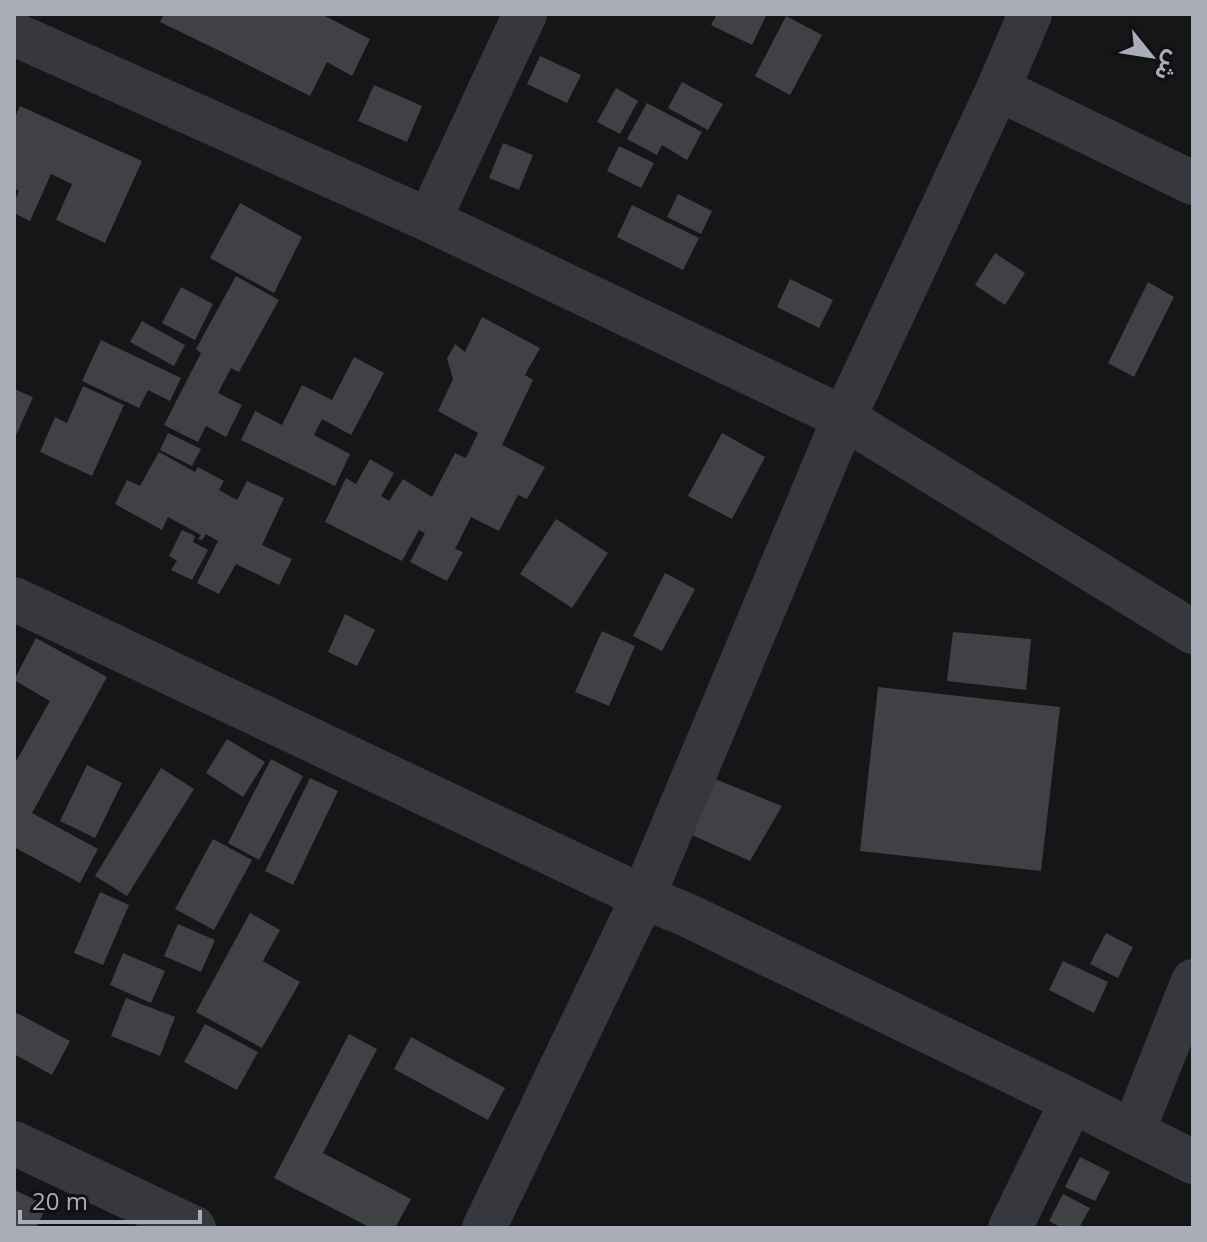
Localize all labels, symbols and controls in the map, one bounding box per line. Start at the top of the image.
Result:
north arrow [1111,16,1191,96]
text: ش [1149,46,1190,87]
scale bar [20,1174,200,1224]
text: 20 m [32,1184,88,1217]

